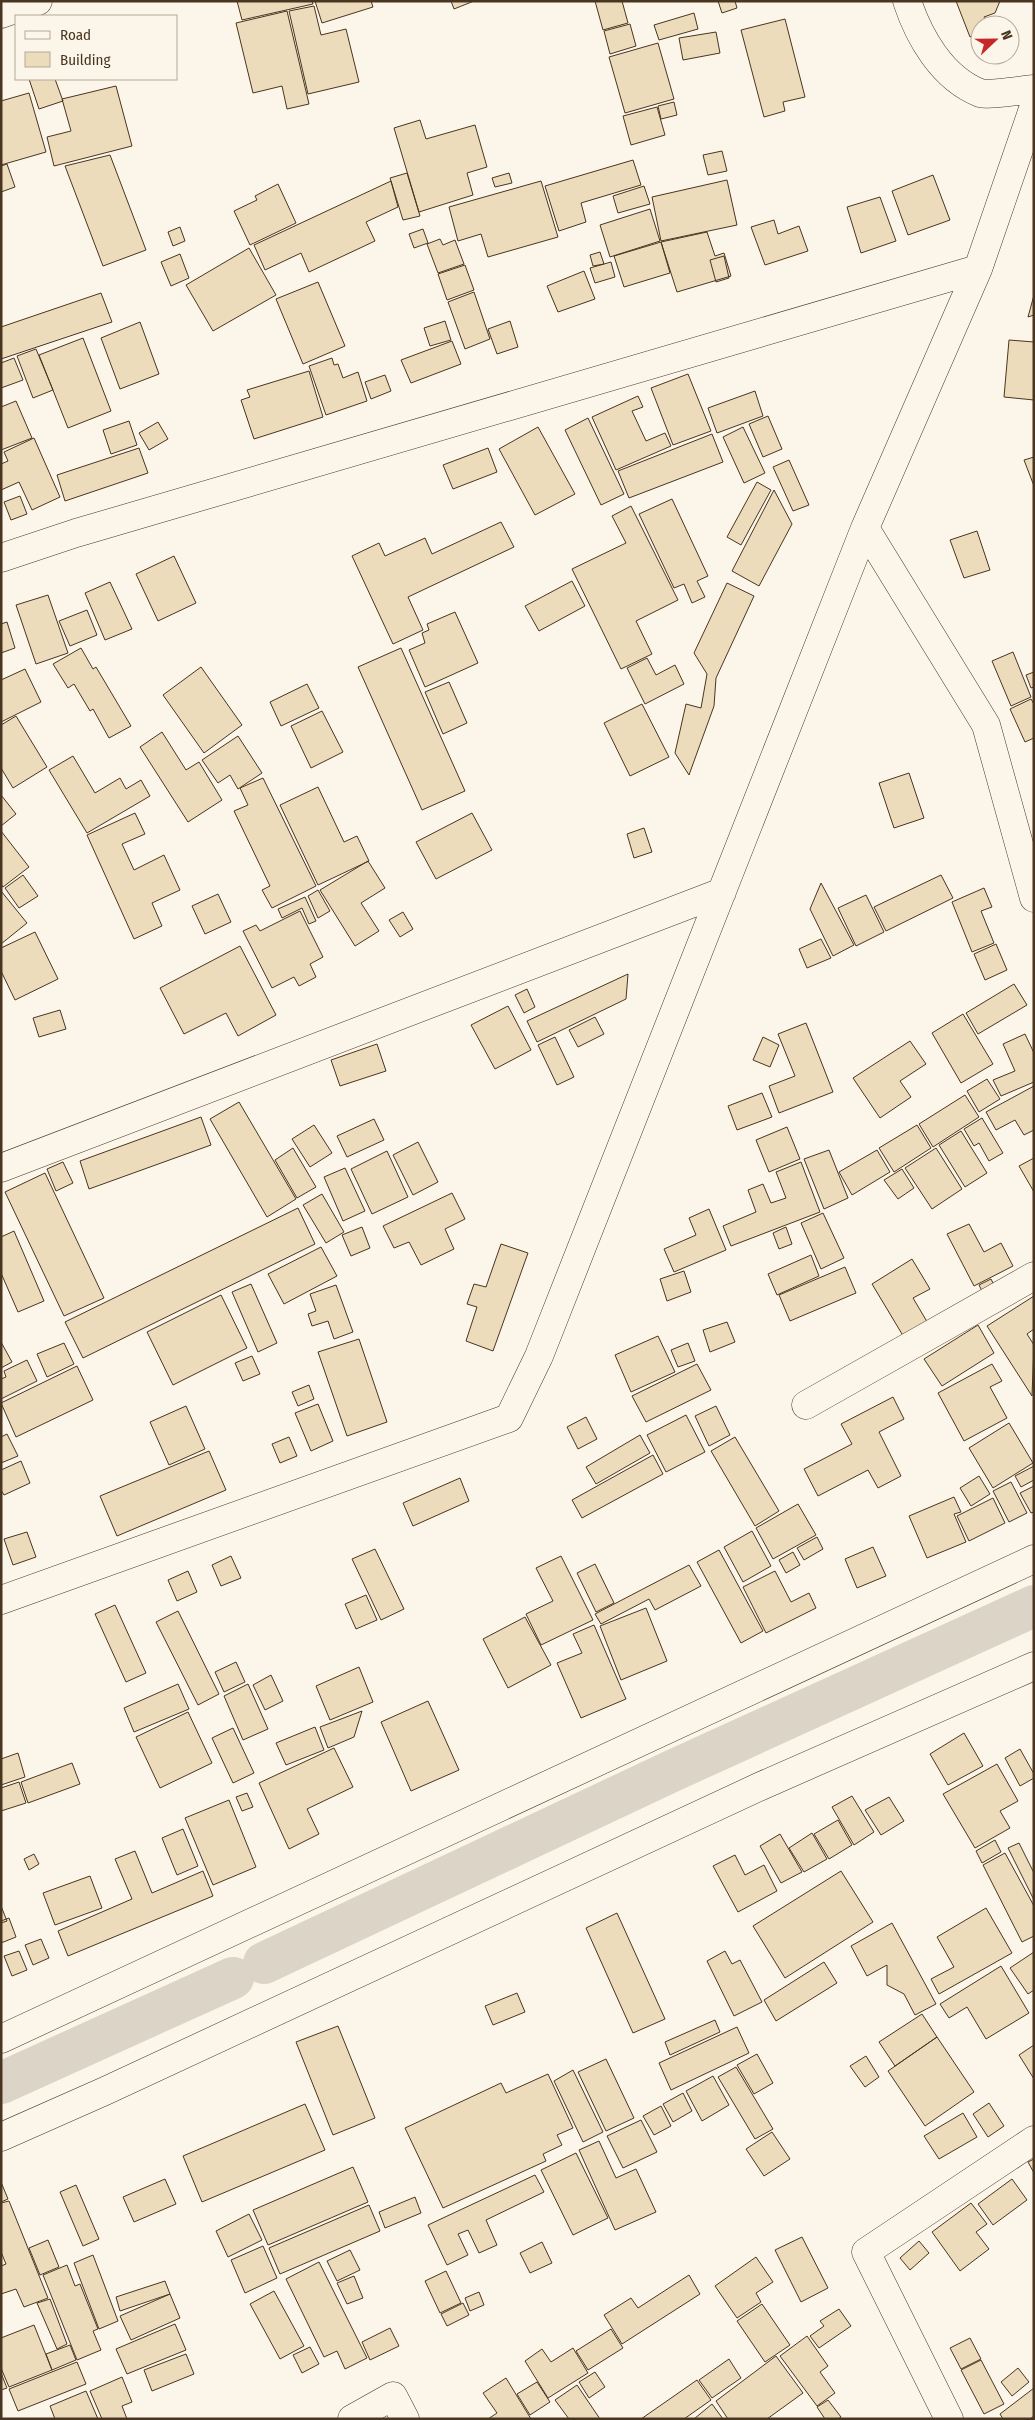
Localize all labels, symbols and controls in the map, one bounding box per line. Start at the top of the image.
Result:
legend [15,15,178,80]
north arrow [970,15,1020,65]
text: Road [60,26,91,44]
text: N [997,28,1016,42]
text: Building [60,51,111,69]

